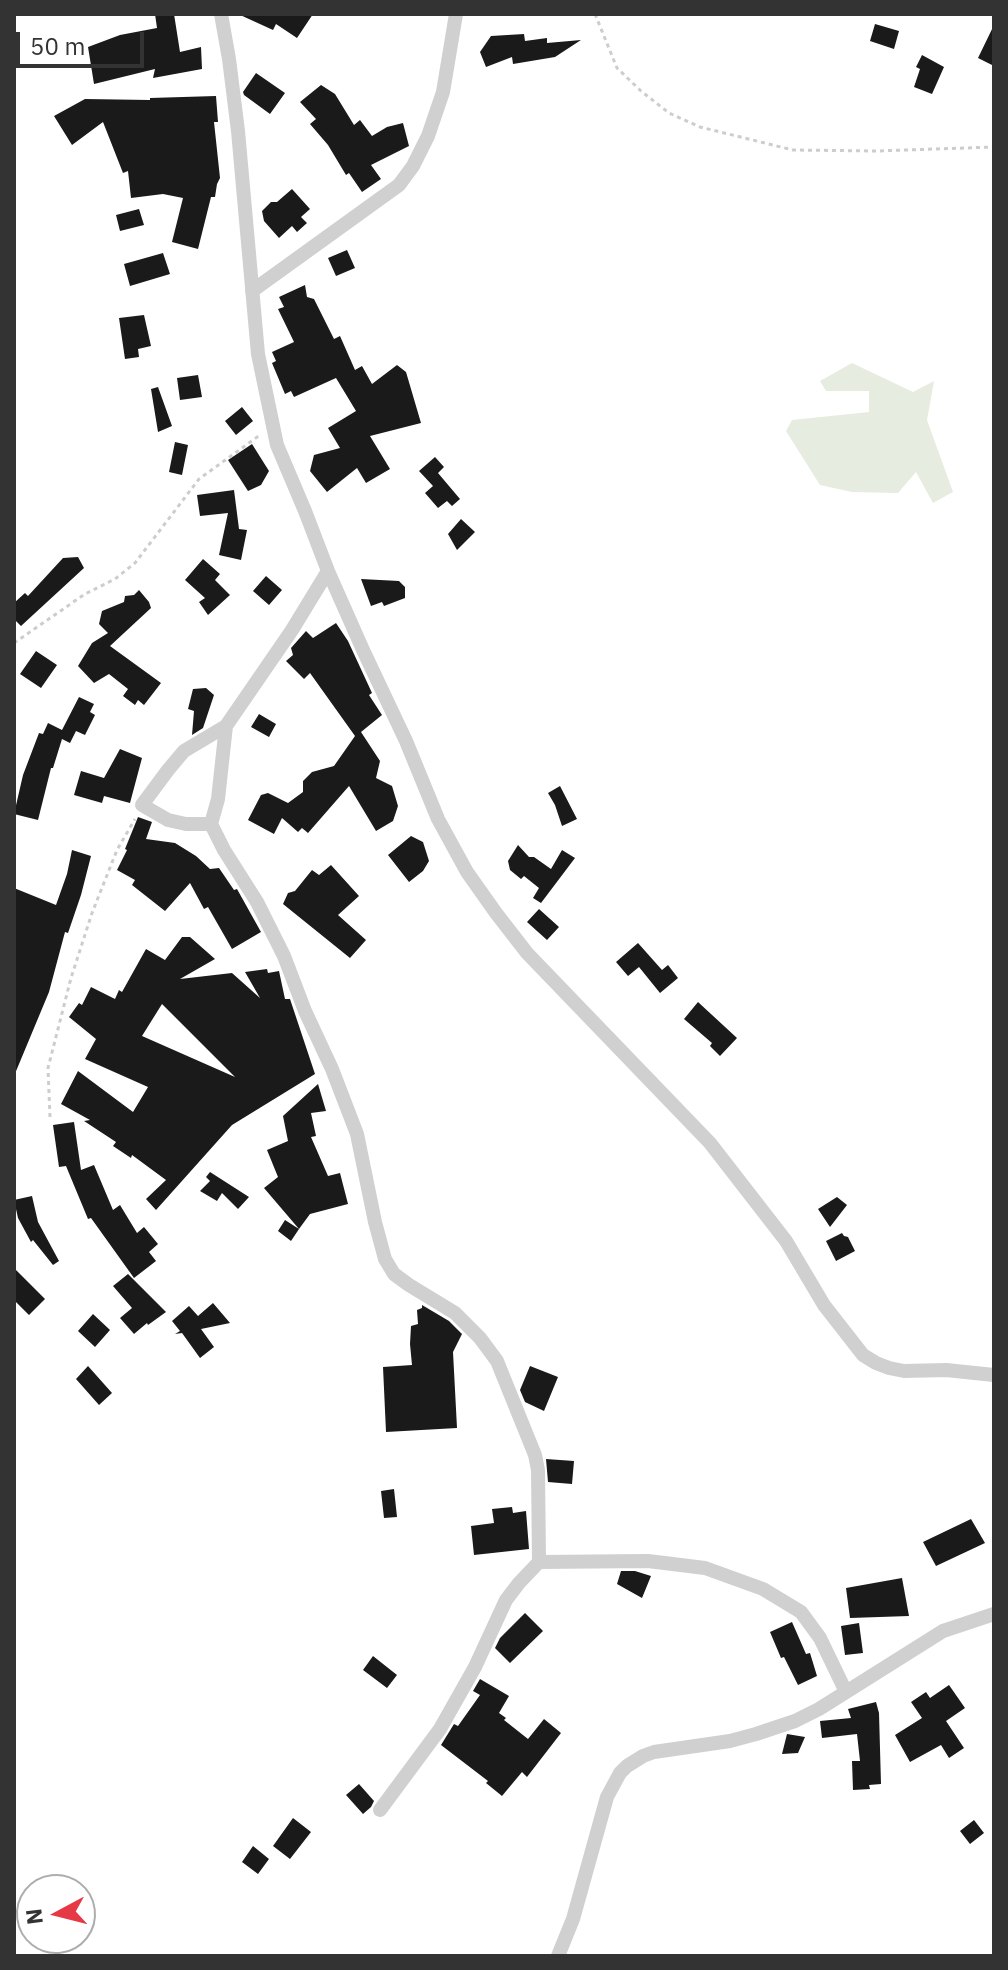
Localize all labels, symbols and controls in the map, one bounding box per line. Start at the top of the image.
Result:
scale bar [20,16,148,66]
text: 50 m [30,30,85,62]
north arrow [16,1874,96,1954]
text: N [18,1907,49,1926]

